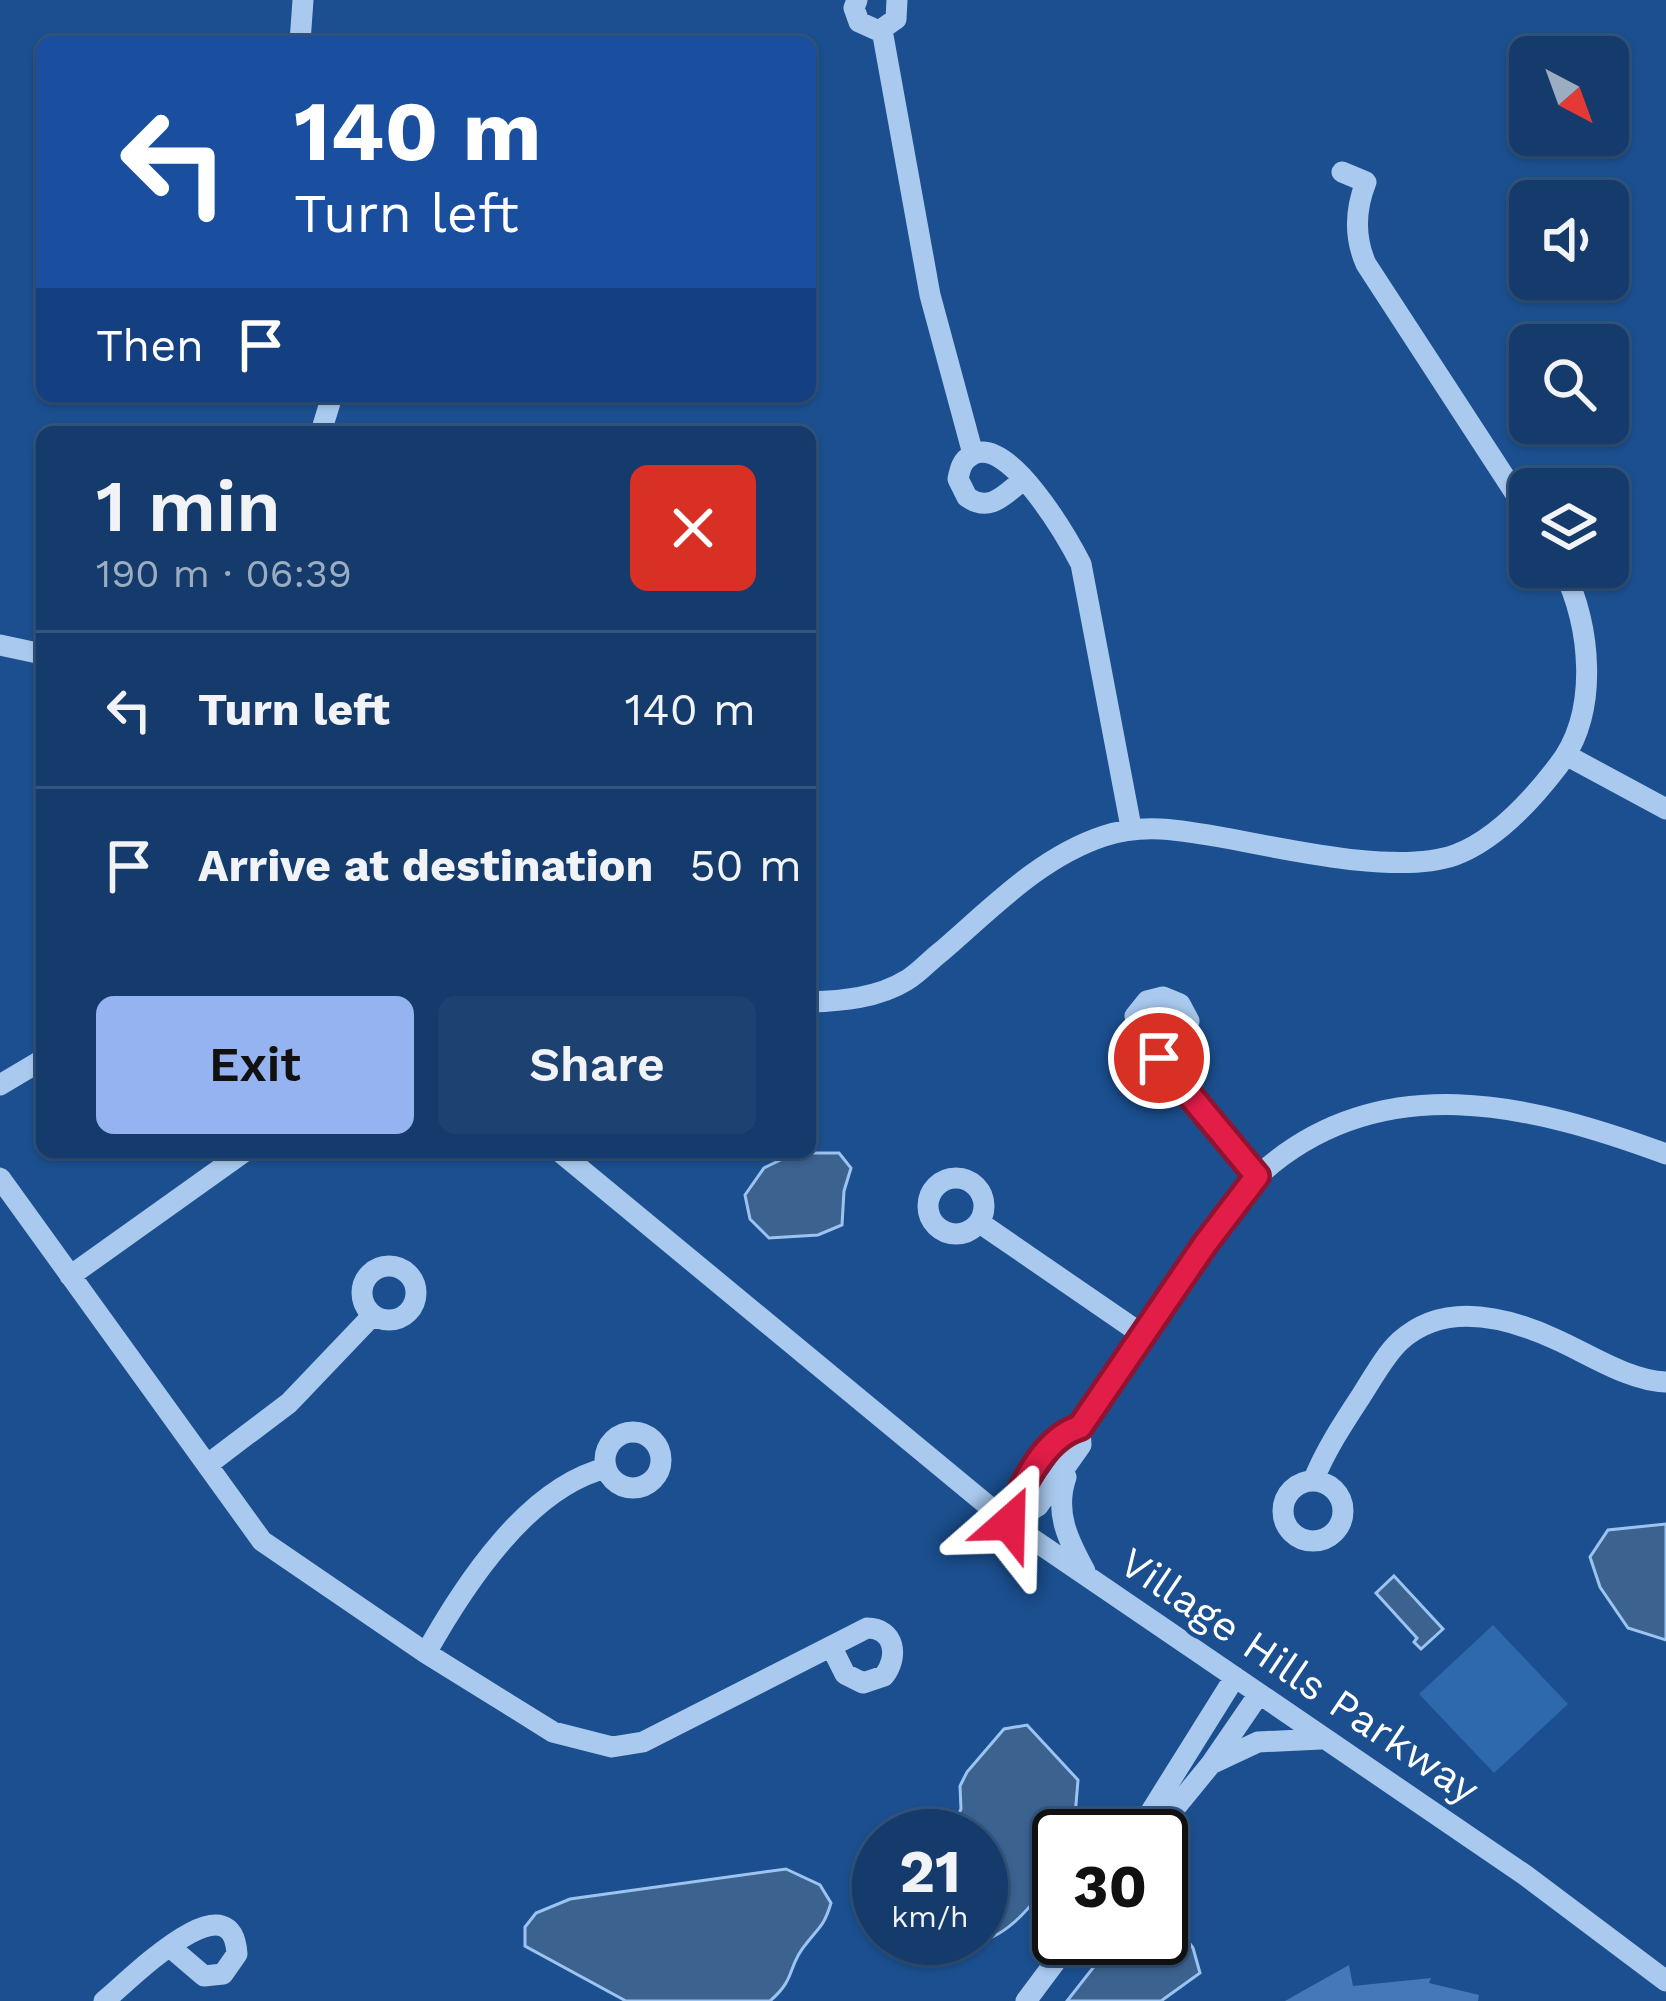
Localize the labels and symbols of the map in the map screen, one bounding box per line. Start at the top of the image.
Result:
north arrow [1509,36,1629,156]
pin [1108,1007,1210,1109]
position arrow [946,1460,1072,1586]
street label: Village Hills Parkway [1111,1537,1489,1814]
speed limit sign: 30 [1032,1809,1188,1965]

